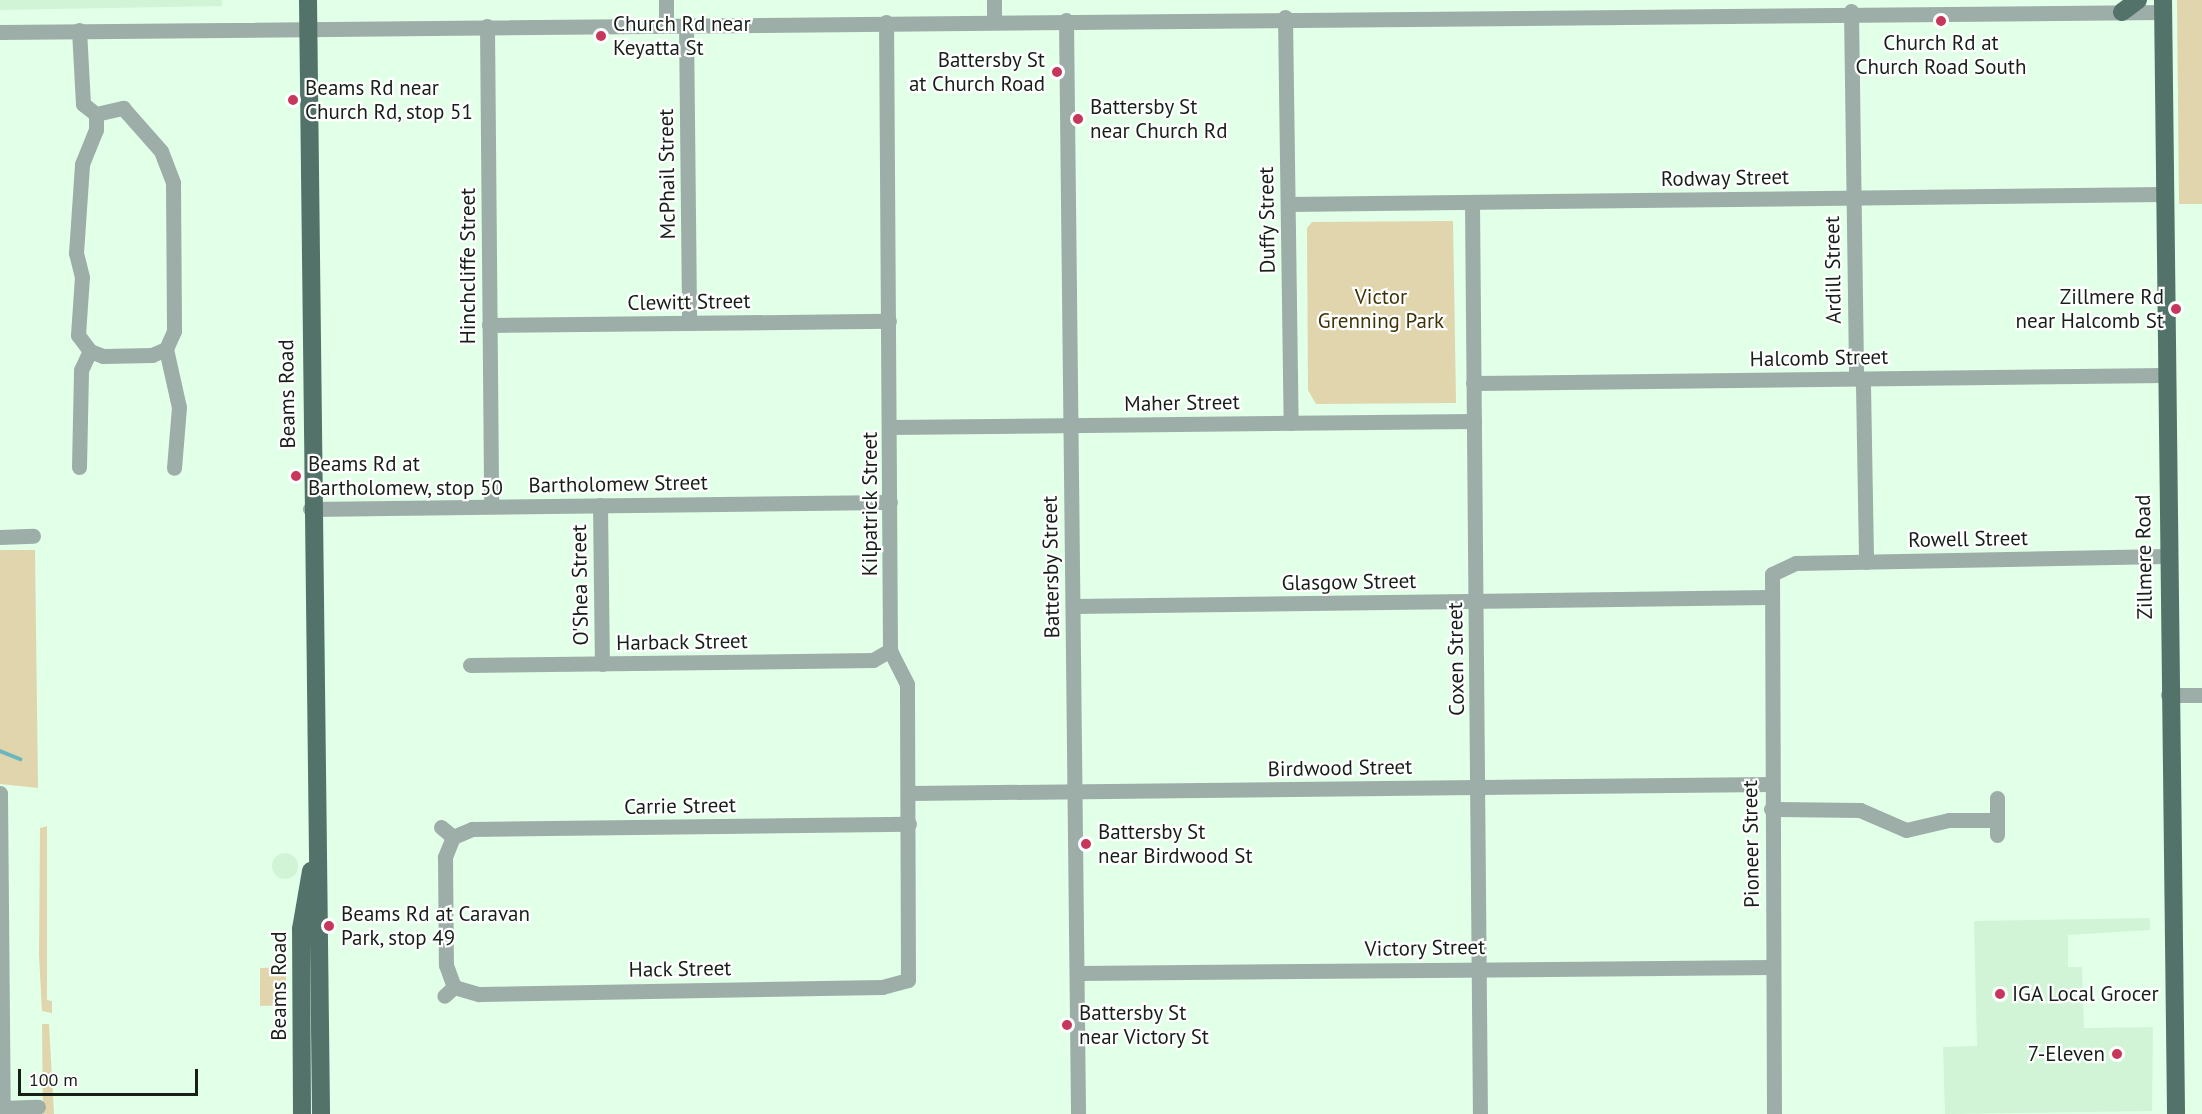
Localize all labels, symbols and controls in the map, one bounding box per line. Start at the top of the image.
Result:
place label: Church Rd near Keyatta St [613,11,751,61]
marker: Church Rd at Church Road South [1934,14,1948,28]
marker: Church Rd near Keyatta St [594,29,608,43]
place label: Church Rd at Church Road South [1856,30,2026,80]
place label: Battersby St at Church Road [909,47,1045,97]
marker: Battersby St at Church Road [1050,65,1064,79]
place label: Beams Rd near Church Rd, stop 51 [305,75,474,125]
marker: Beams Rd near Church Rd, stop 51 [286,93,300,107]
place label: Battersby St near Church Rd [1090,94,1228,144]
street label: McPhail Street [653,108,681,240]
marker: Battersby St near Church Rd [1071,112,1085,126]
street label: Rodway Street [1660,164,1790,192]
street label: Duffy Street [1253,166,1281,274]
street label: Hinchcliffe Street [455,188,481,344]
street label: Ardill Street [1819,216,1847,324]
park label: Victor Grenning Park [1318,284,1444,334]
place label: Zillmere Rd near Halcomb St [2016,284,2164,334]
street label: Clewitt Street [627,288,751,316]
marker: Zillmere Rd near Halcomb St [2169,302,2183,316]
street label: Beams Road [273,339,301,449]
street label: Halcomb Street [1750,344,1888,372]
street label: Maher Street [1124,389,1240,417]
street label: Kilpatrick Street [857,431,883,577]
place label: Beams Rd at Bartholomew, stop 50 [308,451,504,501]
marker: Beams Rd at Bartholomew, stop 50 [289,469,303,483]
street label: Bartholomew Street [528,470,708,498]
street label: Zillmere Road [2130,494,2158,620]
street label: Battersby Street [1037,495,1065,639]
street label: O'Shea Street [566,524,594,646]
street label: Rowell Street [1908,525,2028,553]
street label: Glasgow Street [1281,568,1417,596]
street label: Coxen Street [1442,602,1470,716]
street label: Harback Street [616,628,748,656]
street label: Birdwood Street [1267,754,1413,782]
street label: Pioneer Street [1737,780,1765,908]
street label: Carrie Street [624,792,736,820]
place label: Battersby St near Birdwood St [1098,819,1253,869]
marker: Battersby St near Birdwood St [1079,837,1093,851]
place label: Beams Rd at Caravan Park, stop 49 [341,901,530,951]
marker: Beams Rd at Caravan Park, stop 49 [322,919,336,933]
street label: Beams Road [266,931,292,1041]
street label: Victory Street [1364,934,1486,962]
street label: Hack Street [628,956,732,982]
place label: IGA Local Grocer [2012,981,2159,1007]
marker: IGA Local Grocer [1993,987,2007,1001]
place label: Battersby St near Victory St [1079,1000,1210,1050]
marker: Battersby St near Victory St [1060,1018,1074,1032]
place label: 7-Eleven [2028,1041,2105,1067]
marker: 7-Eleven [2110,1047,2124,1061]
scale bar [21,1057,201,1095]
text: 100 m [29,1068,78,1091]

